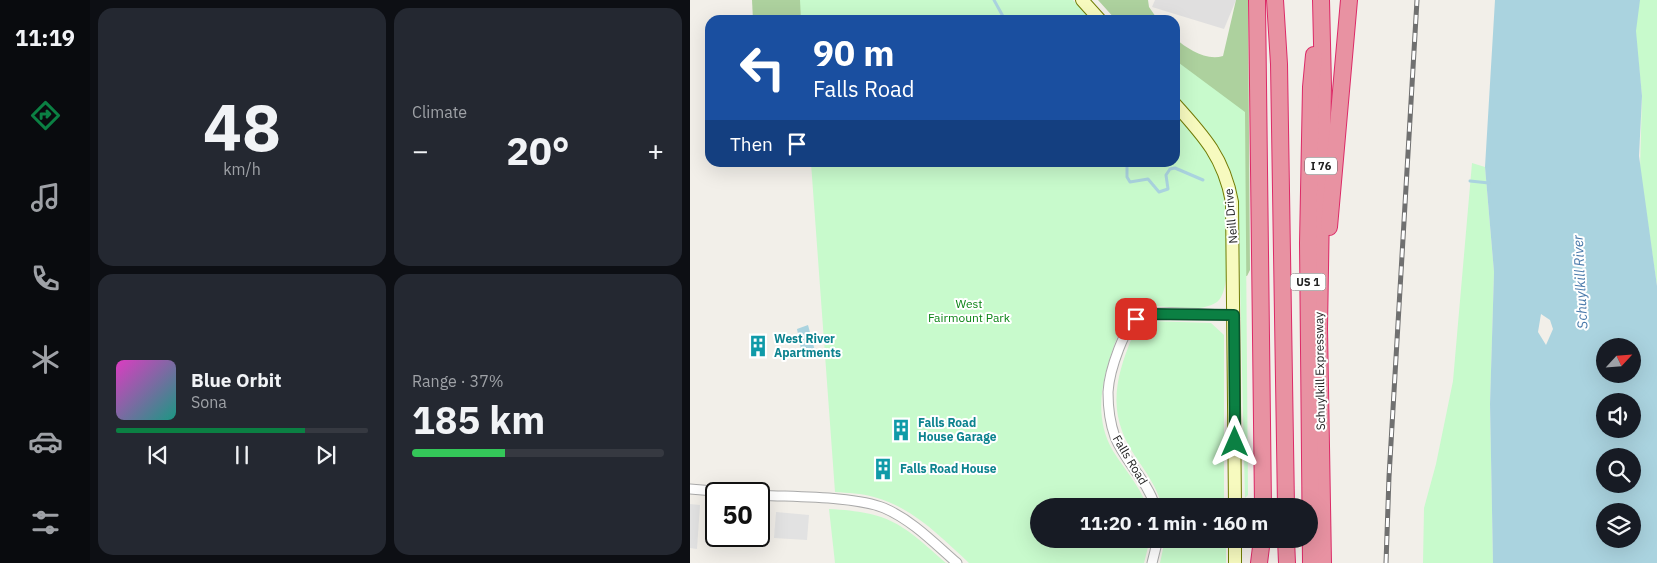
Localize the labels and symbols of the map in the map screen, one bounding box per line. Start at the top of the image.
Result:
road number: I 76 [1305,158,1337,175]
street label: Neill Drive [1221,187,1240,244]
water label: Schuylkill River [1569,234,1591,329]
road number: US 1 [1290,274,1326,290]
park label: West Fairmount Park [928,296,1011,325]
pin [1115,298,1157,340]
street label: Schuylkill Expressway [1311,312,1328,430]
place label: West River Apartments [774,331,841,360]
building icon: West River Apartments [745,333,771,359]
north arrow [1596,338,1641,382]
place label: Falls Road House Garage [918,415,997,444]
position arrow [1208,415,1260,467]
building icon: Falls Road House Garage [888,417,914,443]
street label: Falls Road [1110,432,1151,487]
building icon: Falls Road House [870,456,896,482]
place label: Falls Road House [900,461,997,476]
speed limit sign: 50 [705,482,770,547]

